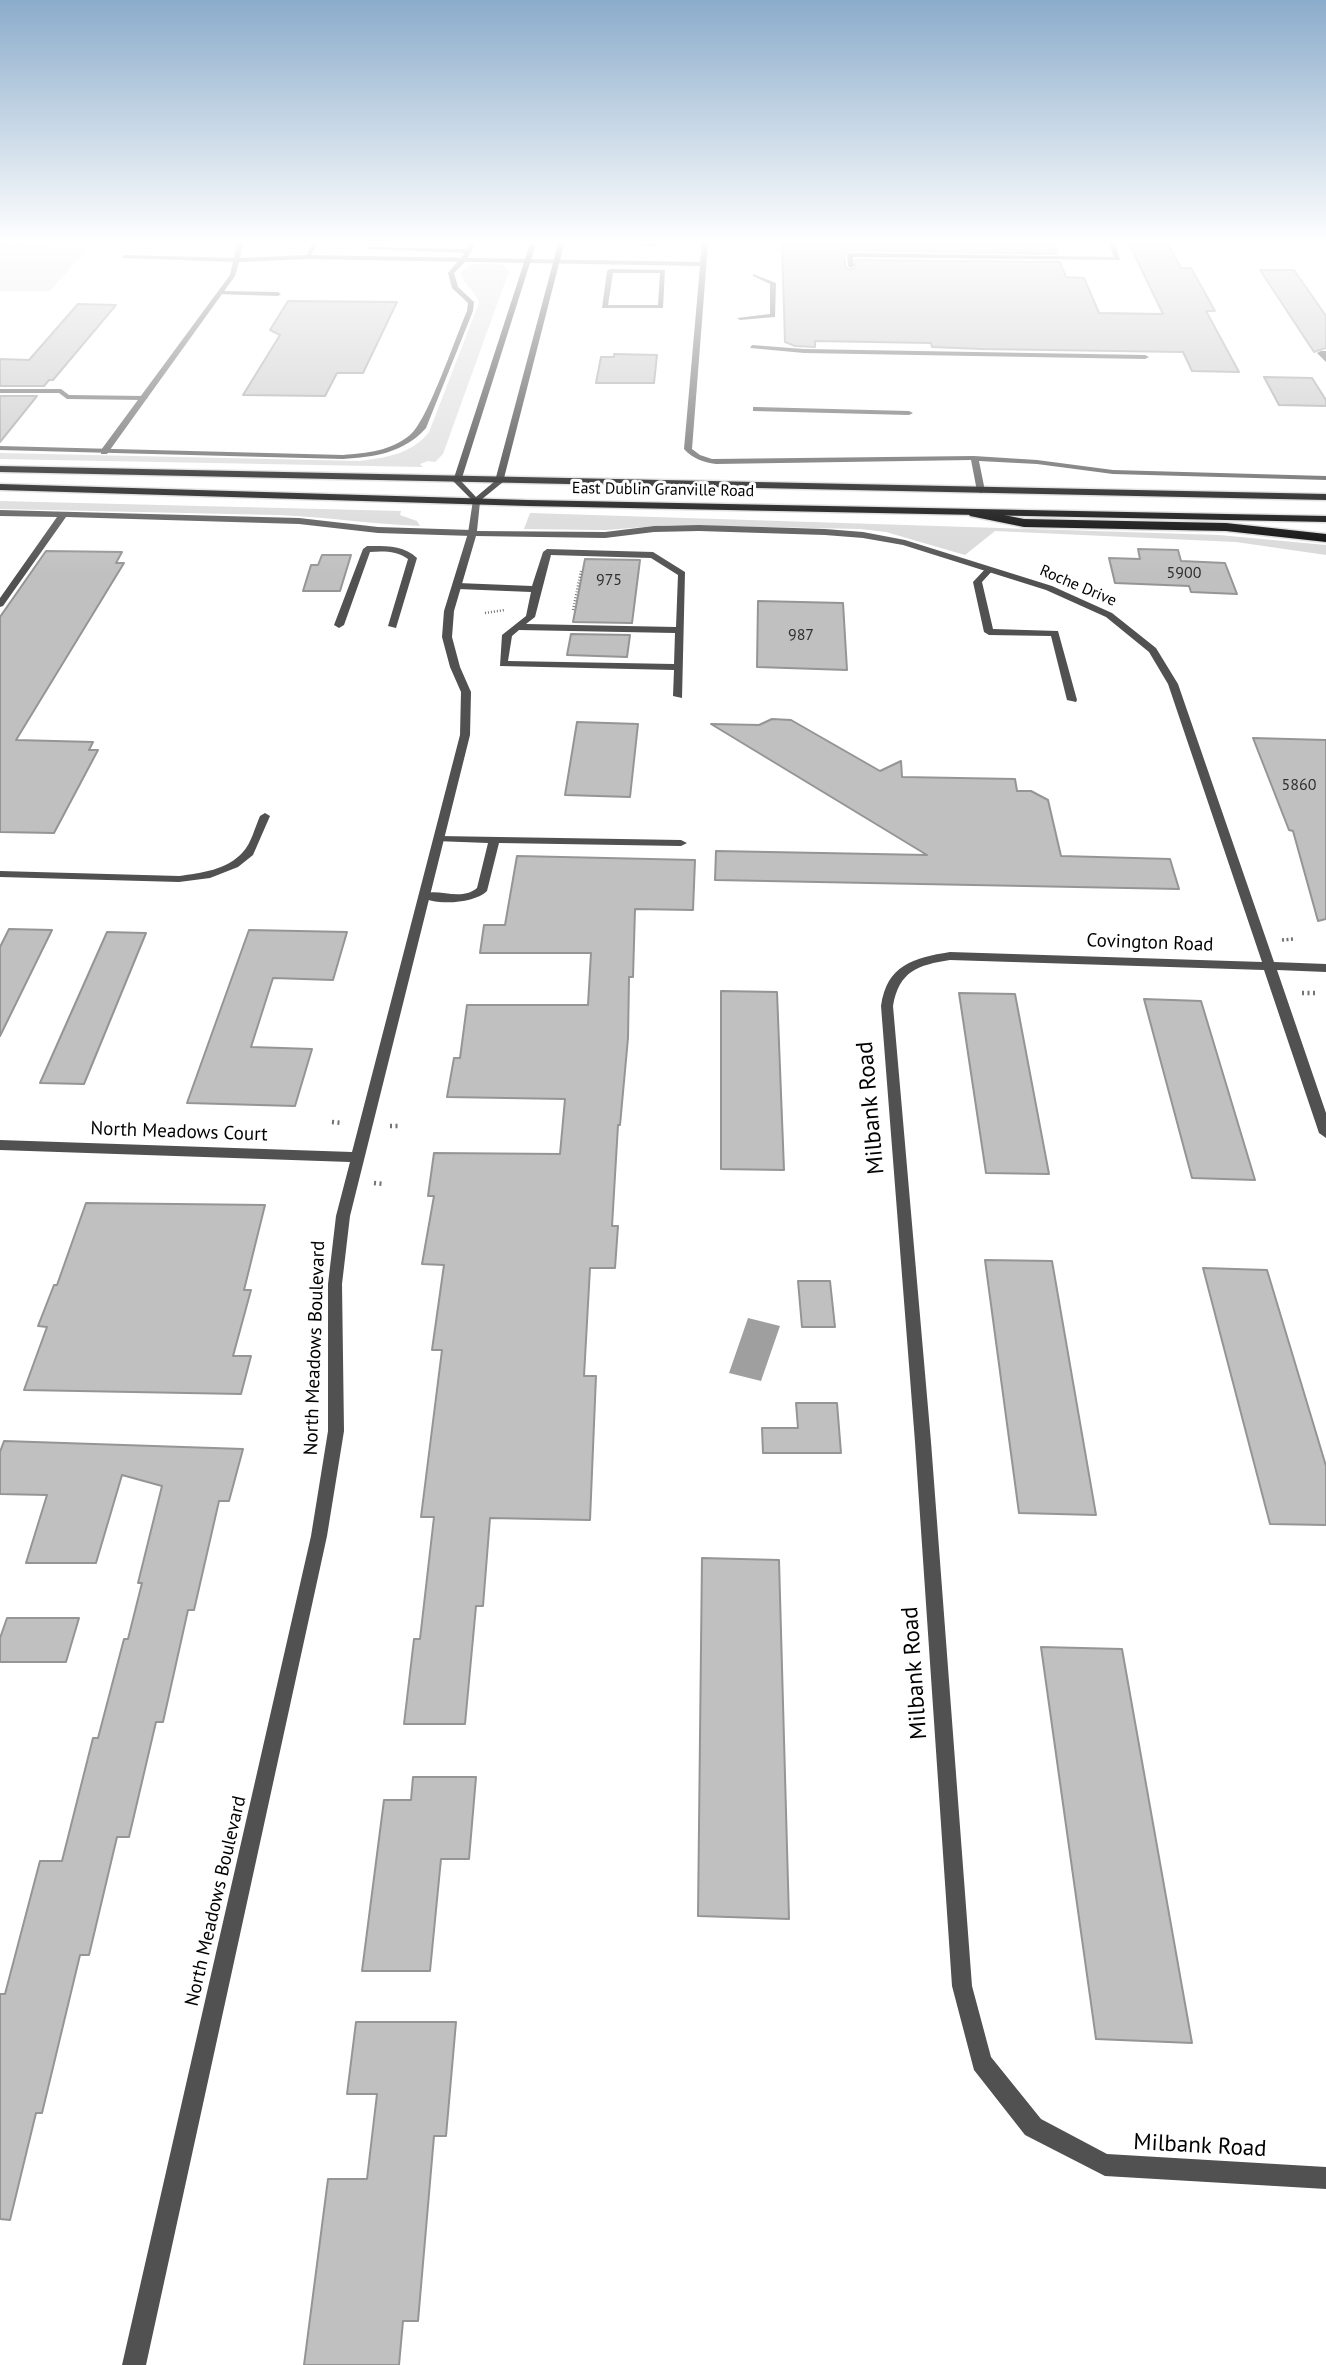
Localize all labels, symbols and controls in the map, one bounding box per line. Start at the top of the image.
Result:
street label: East Dublin Granville Road [572,479,754,501]
street label: Roche Drive [1037,561,1119,611]
house number: 5900 [1167,563,1201,583]
house number: 975 [596,570,622,590]
house number: 987 [788,625,814,645]
house number: 5860 [1282,775,1316,795]
street label: Covington Road [1086,929,1214,957]
street label: Milbank Road [851,1040,891,1176]
street label: North Meadows Court [90,1118,268,1146]
street label: North Meadows Boulevard [300,1240,330,1456]
street label: Milbank Road [897,1606,933,1740]
street label: North Meadows Boulevard [181,1794,251,2008]
street label: Milbank Road [1133,2129,1267,2163]

